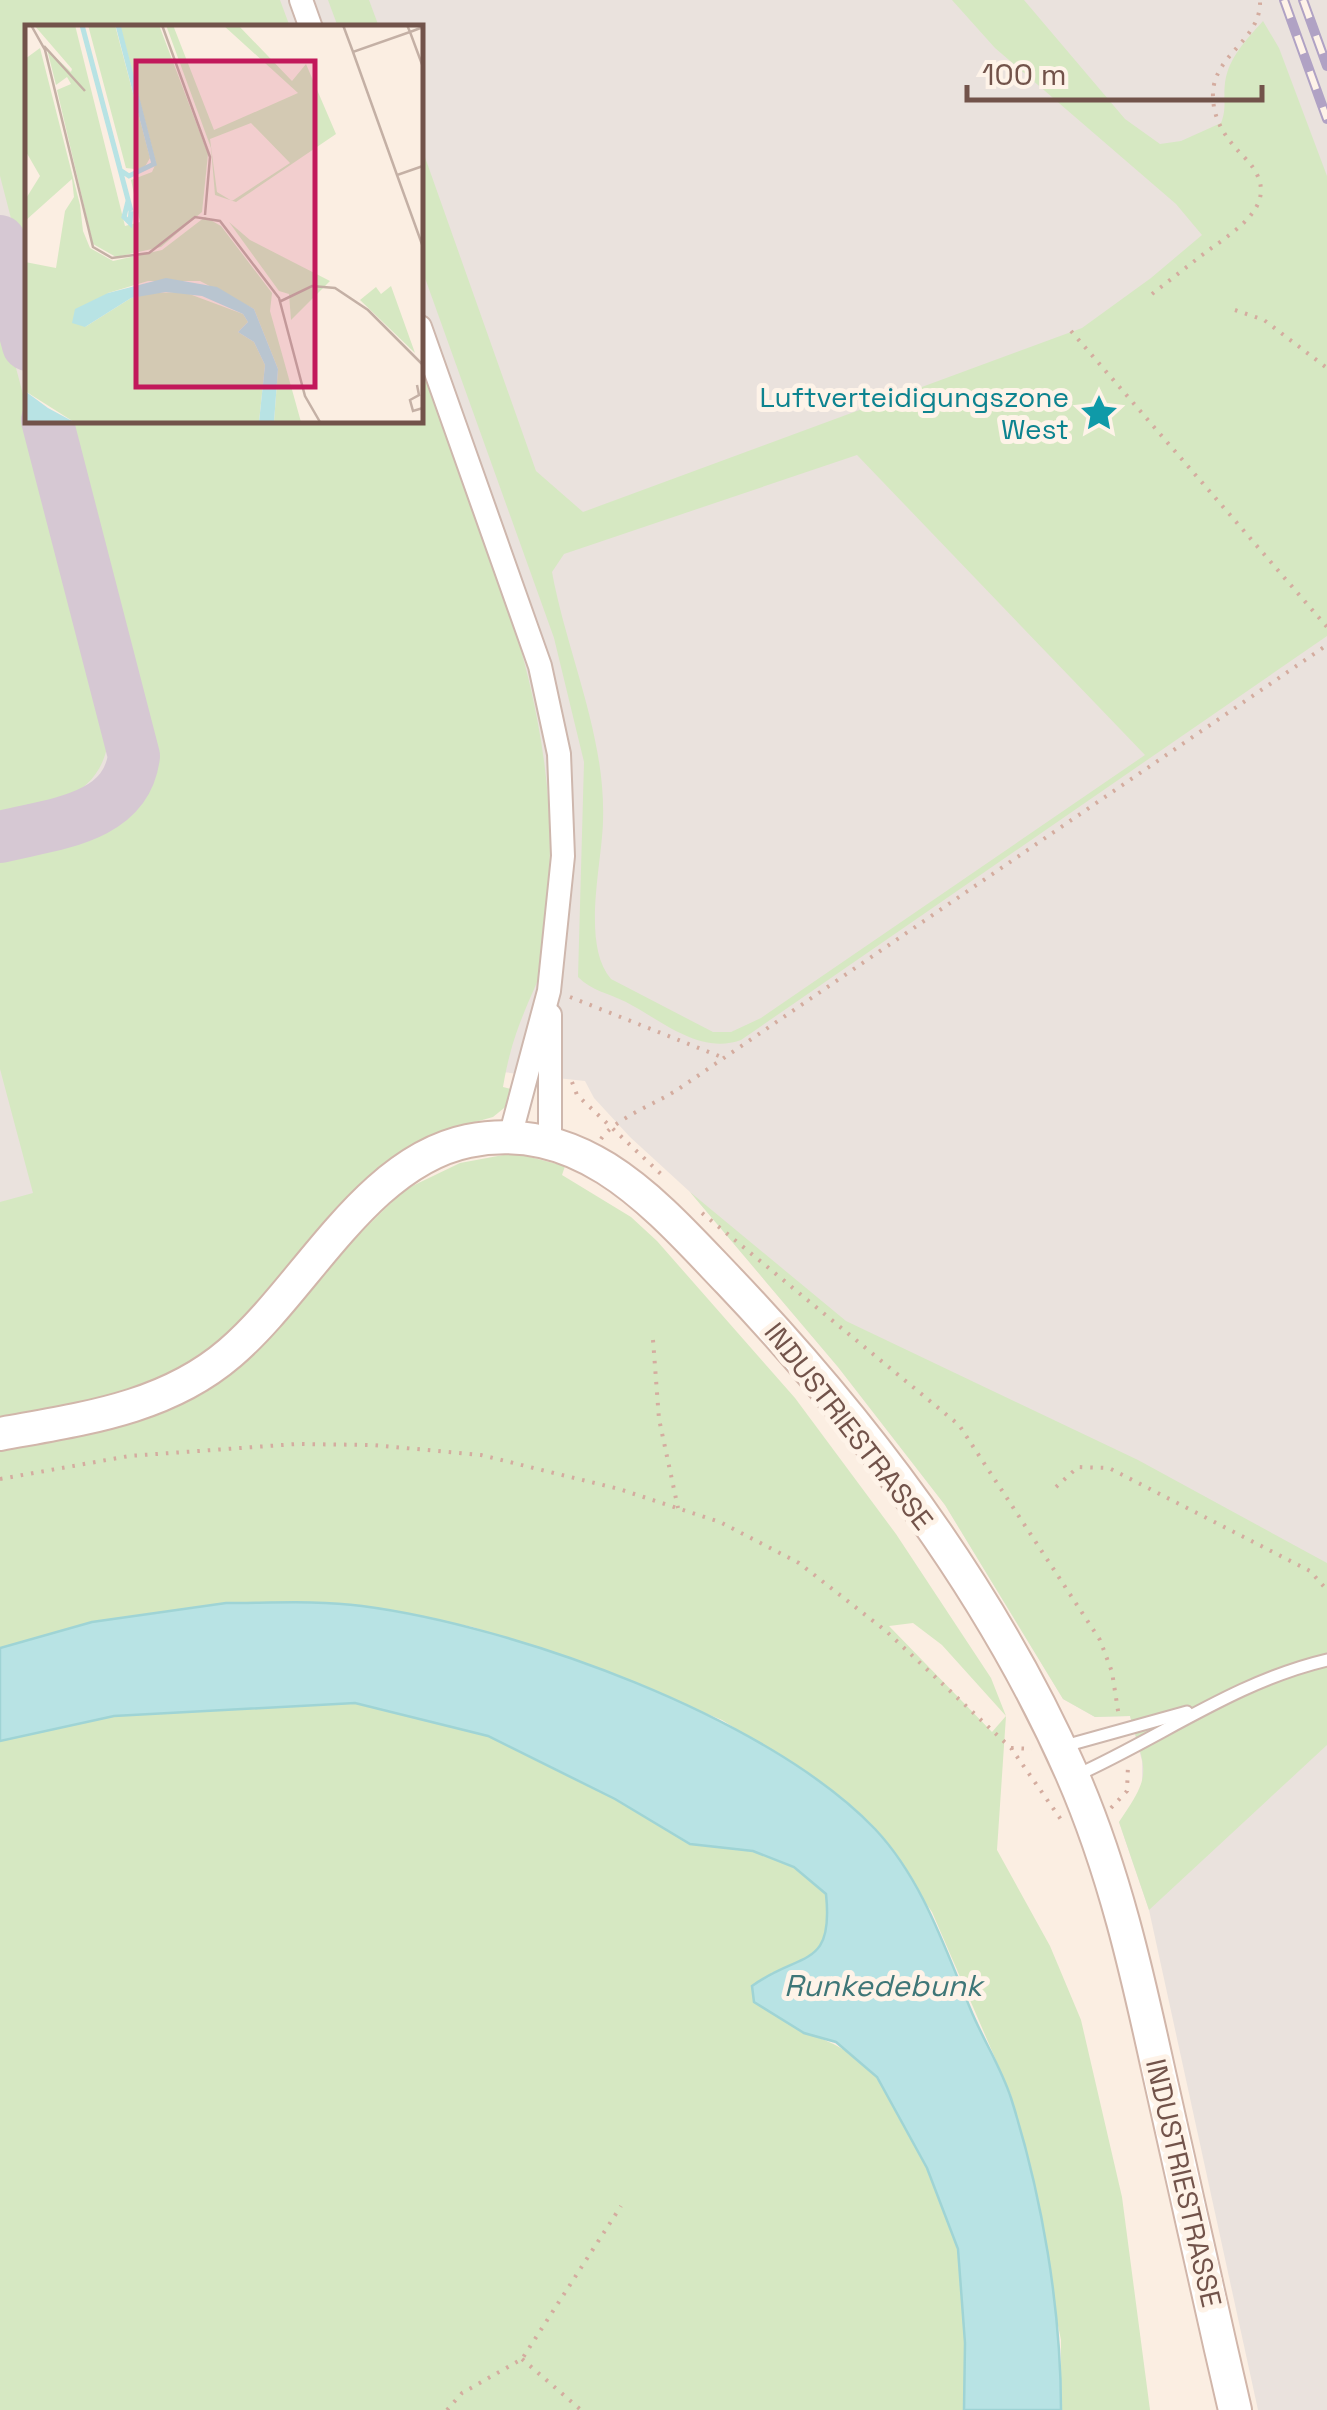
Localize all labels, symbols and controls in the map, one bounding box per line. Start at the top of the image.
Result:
inset map [25,25,422,422]
scale bar [967,40,1262,102]
text: 100 m [982,55,1067,94]
place label: Luftverteidigungszone West [759,379,1069,447]
place icon: Luftverteidigungszone West [1078,392,1120,434]
street label: INDUSTRIESTRASSE [757,1315,941,1537]
water label: Runkedebunk [784,1966,985,2005]
street label: INDUSTRIESTRASSE [1138,2055,1230,2311]

